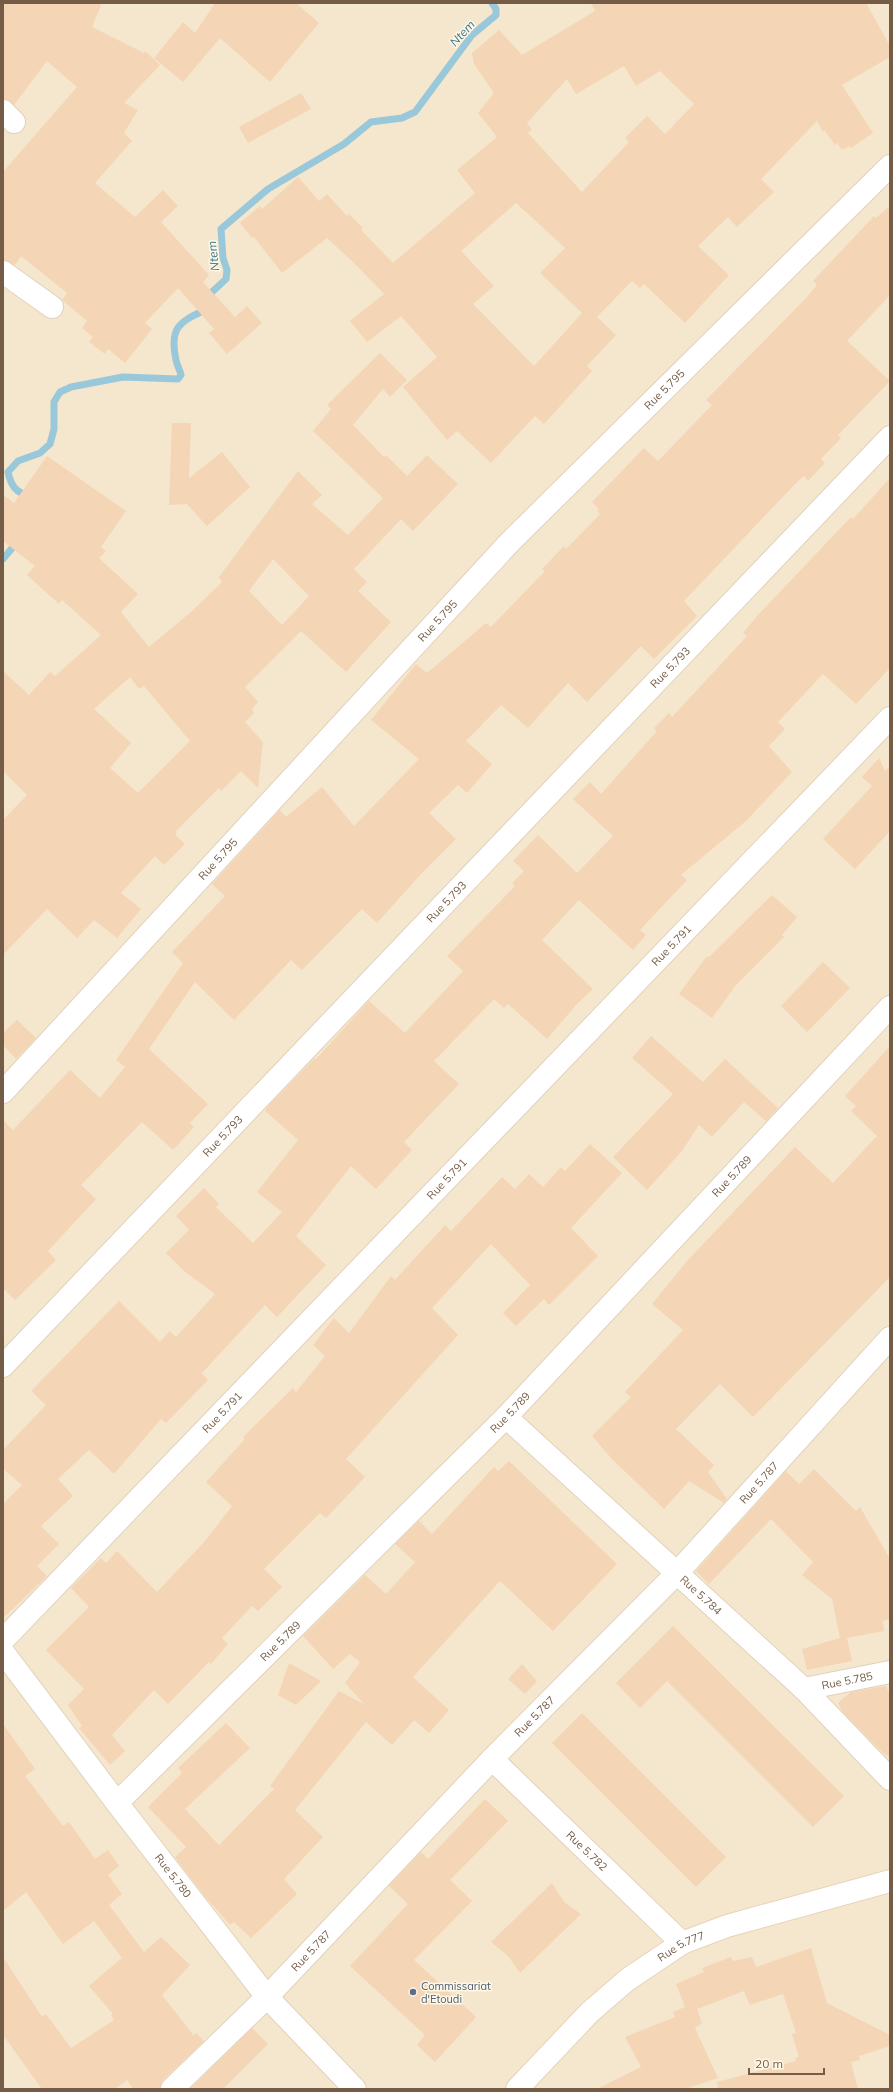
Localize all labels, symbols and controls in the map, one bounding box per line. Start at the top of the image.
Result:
water label: Ntem [446,17,478,49]
water label: Ntem [204,240,222,272]
street label: Rue 5.795 [641,366,688,413]
street label: Rue 5.795 [415,597,460,644]
street label: Rue 5.793 [647,644,693,691]
street label: Rue 5.795 [195,835,241,883]
street label: Rue 5.793 [423,878,469,925]
street label: Rue 5.791 [648,922,694,969]
street label: Rue 5.793 [200,1112,246,1160]
street label: Rue 5.789 [709,1152,754,1200]
street label: Rue 5.791 [424,1155,470,1202]
street label: Rue 5.791 [199,1389,245,1436]
street label: Rue 5.789 [487,1389,533,1436]
street label: Rue 5.787 [736,1459,781,1507]
street label: Rue 5.784 [677,1572,725,1618]
street label: Rue 5.789 [257,1618,304,1664]
street label: Rue 5.785 [820,1669,874,1692]
street label: Rue 5.787 [511,1693,558,1740]
street label: Rue 5.782 [563,1828,611,1874]
street label: Rue 5.780 [152,1851,195,1901]
street label: Rue 5.787 [288,1927,334,1974]
street label: Rue 5.777 [655,1928,707,1965]
place label: Commissariat d'Etoudi [421,1979,491,2006]
marker: Commissariat d'Etoudi [408,1987,418,1997]
scale bar [749,2050,824,2076]
text: 20 m [755,2056,783,2071]

